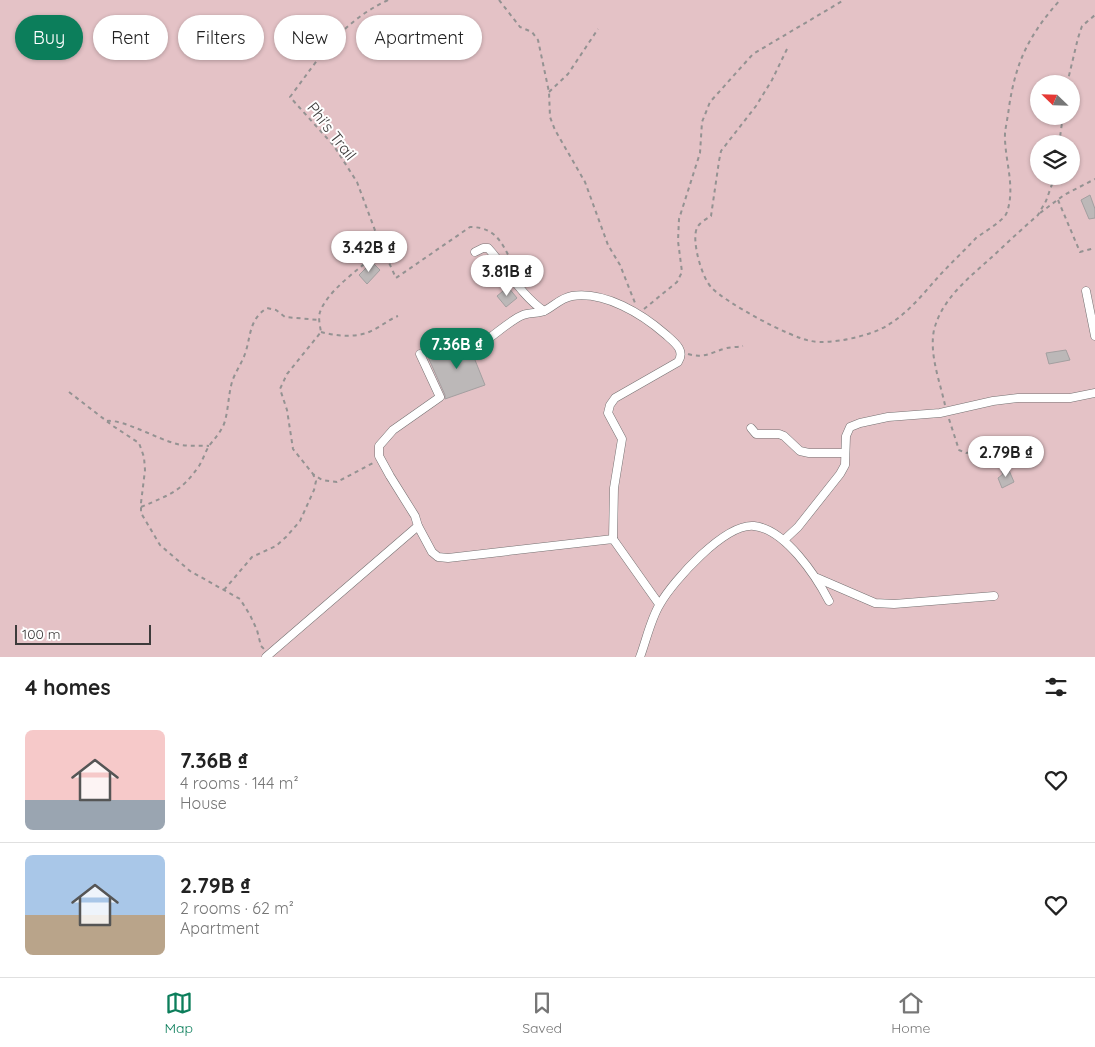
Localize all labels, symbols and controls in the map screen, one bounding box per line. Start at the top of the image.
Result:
chip: Buy [15,15,83,60]
chip: Rent [93,15,168,60]
chip: Filters [178,15,264,60]
chip: New [274,15,346,60]
chip: Apartment [356,15,482,60]
north arrow [1030,75,1080,125]
map controls [1030,75,1080,185]
street label: Phi's Trail [303,98,361,164]
button: layers [1030,135,1080,185]
pin: 3.42B ₫ [323,230,415,273]
text: 3.42B ₫ [342,237,396,257]
pin: 3.81B ₫ [461,254,553,297]
text: 3.81B ₫ [482,261,532,281]
pin: 7.36B ₫ [411,328,503,370]
text: 7.36B ₫ [431,334,483,354]
pin: 2.79B ₫ [960,436,1052,478]
text: 2.79B ₫ [979,442,1033,462]
scale bar [15,622,151,645]
text: 100 m [22,625,60,643]
icon: filters [1042,673,1070,701]
text: 4 homes [25,674,111,700]
text: 7.36B ₫ [180,747,248,773]
icon: home [65,750,125,810]
icon: heart [1042,766,1070,794]
text: 4 rooms · 144 m² [180,773,298,793]
text: House [180,793,227,813]
text: 2.79B ₫ [180,872,251,898]
icon: home [65,875,125,935]
icon: heart [1042,891,1070,919]
text: 2 rooms · 62 m² [180,898,294,918]
text: Apartment [180,918,260,938]
tab: Map [165,989,193,1037]
tab: Saved [522,989,562,1037]
tab: Home [891,989,930,1037]

